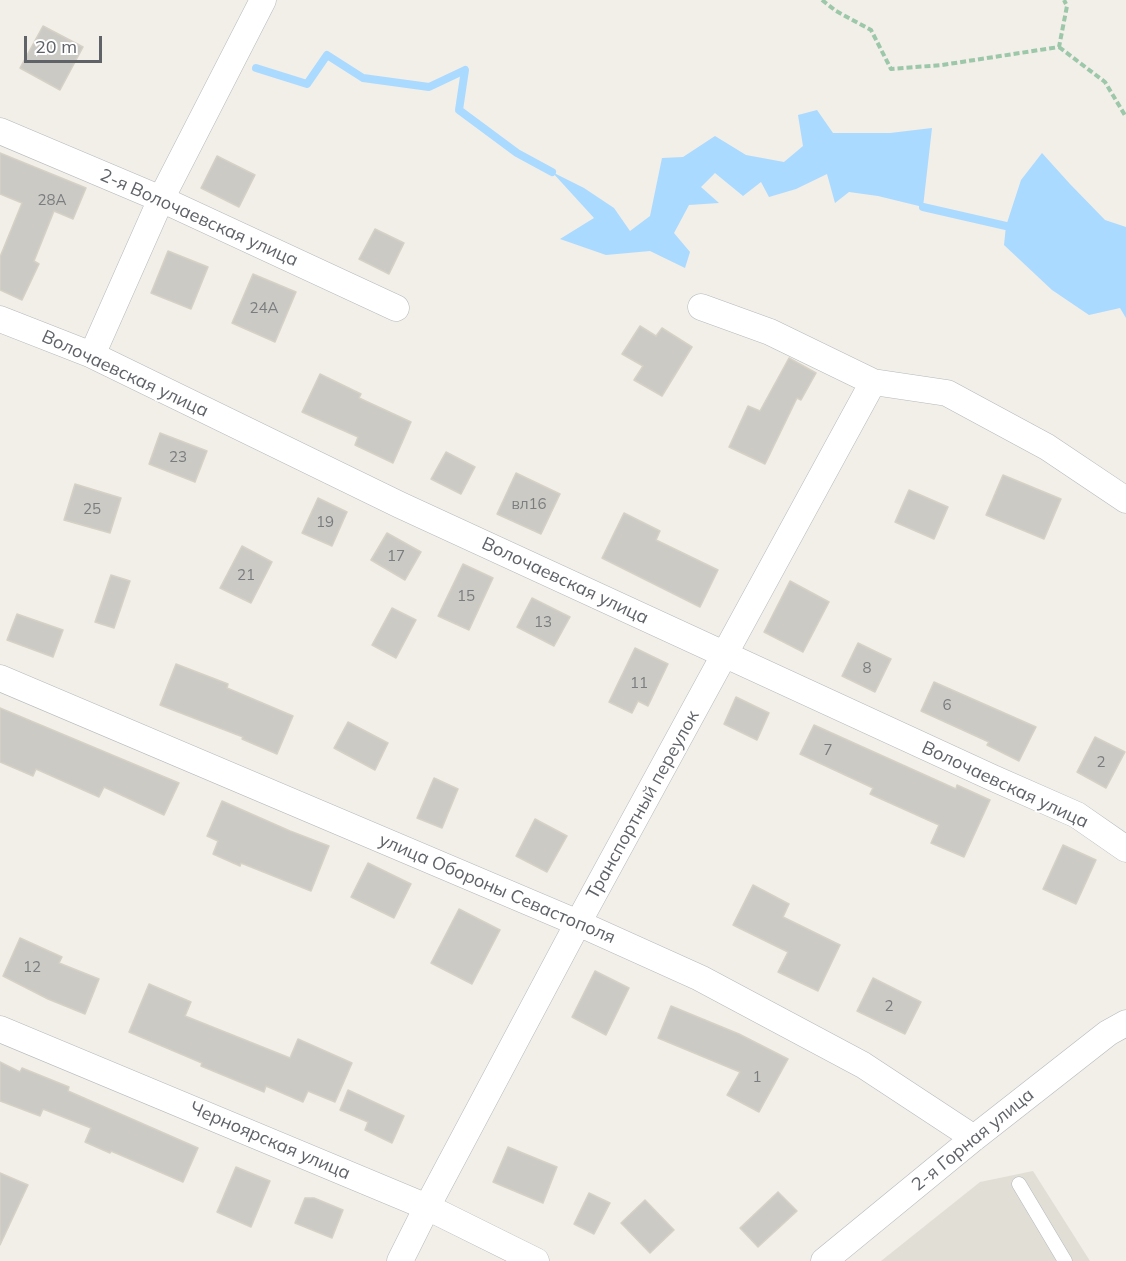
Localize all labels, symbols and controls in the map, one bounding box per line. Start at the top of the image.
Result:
scale bar [27,24,105,62]
text: 20 m [35,35,77,58]
street label: 2-я Волочаевская улица [97,165,301,271]
house number: 28А [37,191,67,209]
house number: 24А [249,299,279,317]
street label: Волочаевская улица [38,326,212,422]
house number: 23 [169,448,187,466]
house number: вл16 [511,495,547,513]
house number: 25 [83,500,101,518]
house number: 19 [316,513,334,531]
street label: Волочаевская улица [478,533,652,629]
house number: 17 [387,547,405,565]
house number: 21 [237,566,255,584]
house number: 15 [457,587,475,605]
house number: 13 [534,613,552,631]
house number: 8 [863,659,871,677]
house number: 11 [630,674,648,692]
house number: 6 [943,696,951,714]
street label: Транспортный переулок [582,707,704,903]
street label: Волочаевская улица [918,737,1092,833]
house number: 7 [824,741,832,759]
house number: 2 [1097,753,1105,771]
street label: улица Обороны Севастополя [376,829,618,949]
house number: 12 [23,958,41,976]
house number: 2 [885,997,893,1015]
house number: 1 [753,1068,761,1086]
street label: 2-я Горная улица [907,1084,1039,1196]
street label: Черноярская улица [186,1097,354,1185]

